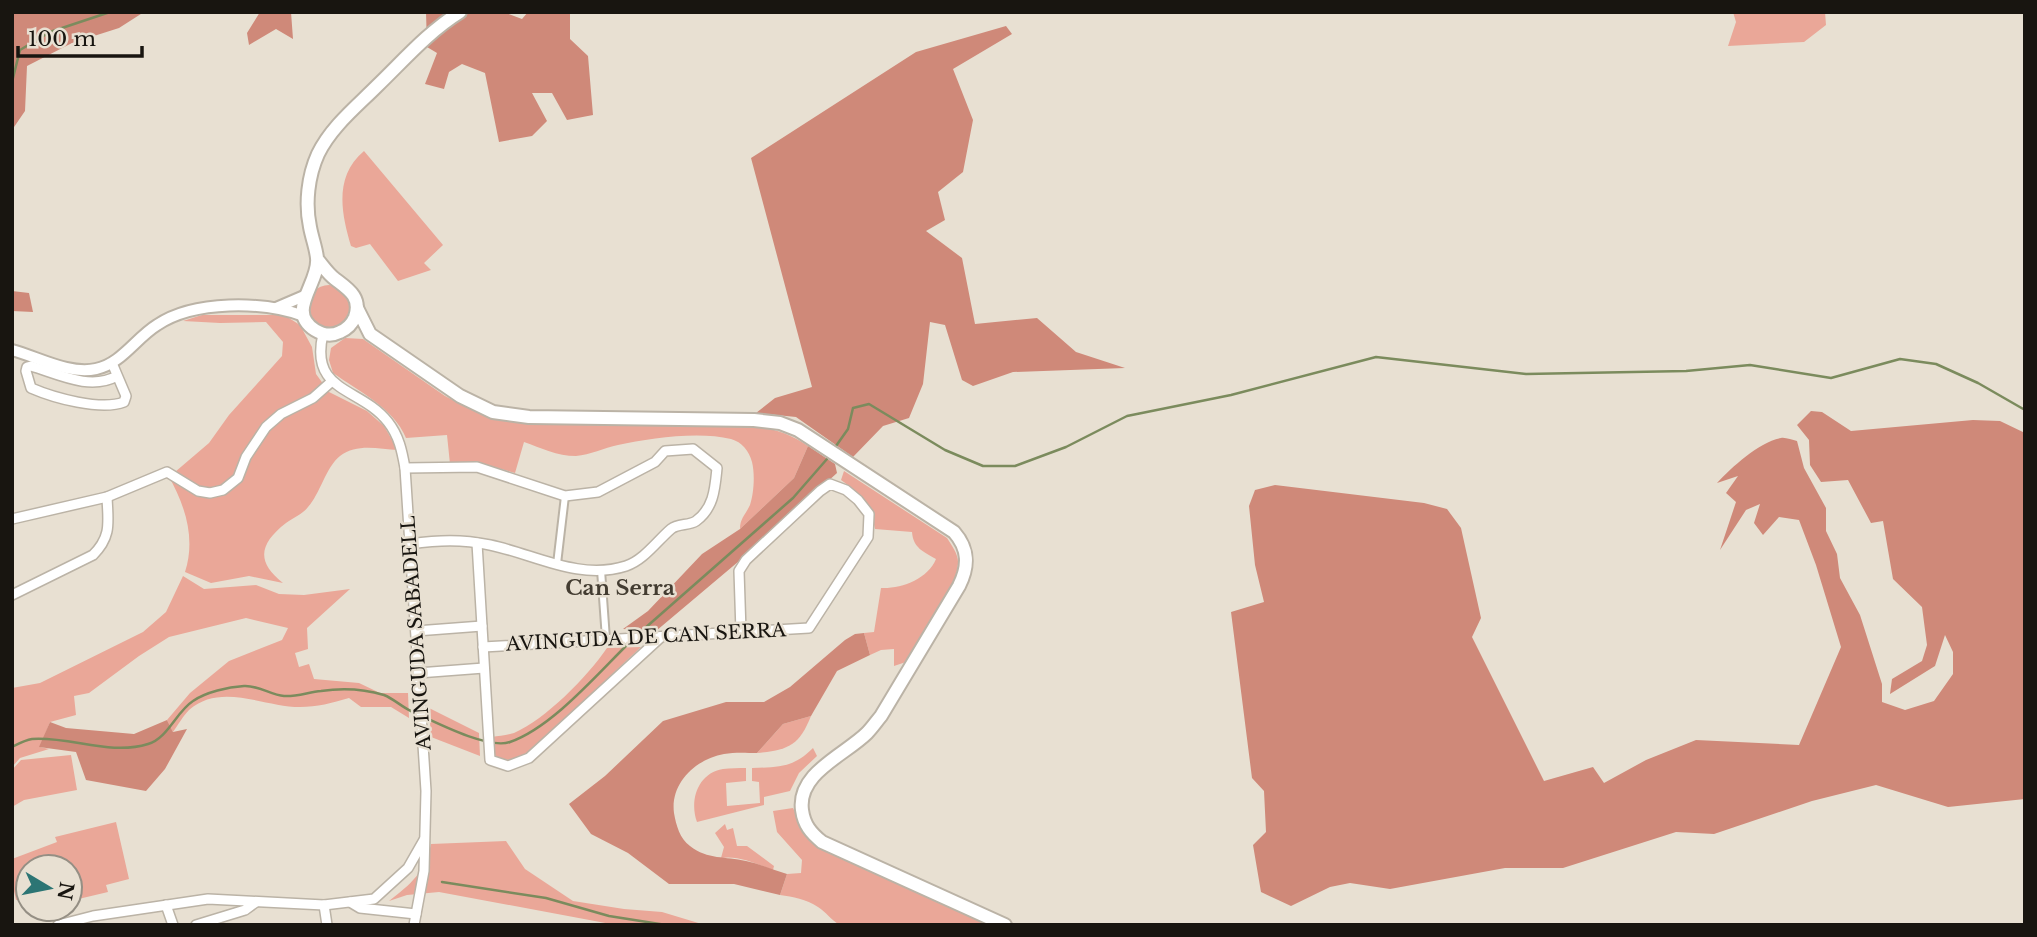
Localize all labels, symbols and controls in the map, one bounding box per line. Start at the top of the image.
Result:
scale bar [18,14,142,58]
text: 100 m [28,26,96,52]
street label: AVINGUDA SABADELL [396,515,436,752]
district label: Can Serra [565,575,675,601]
street label: AVINGUDA DE CAN SERRA [504,618,787,656]
north arrow [14,853,84,923]
text: N [52,880,78,902]

